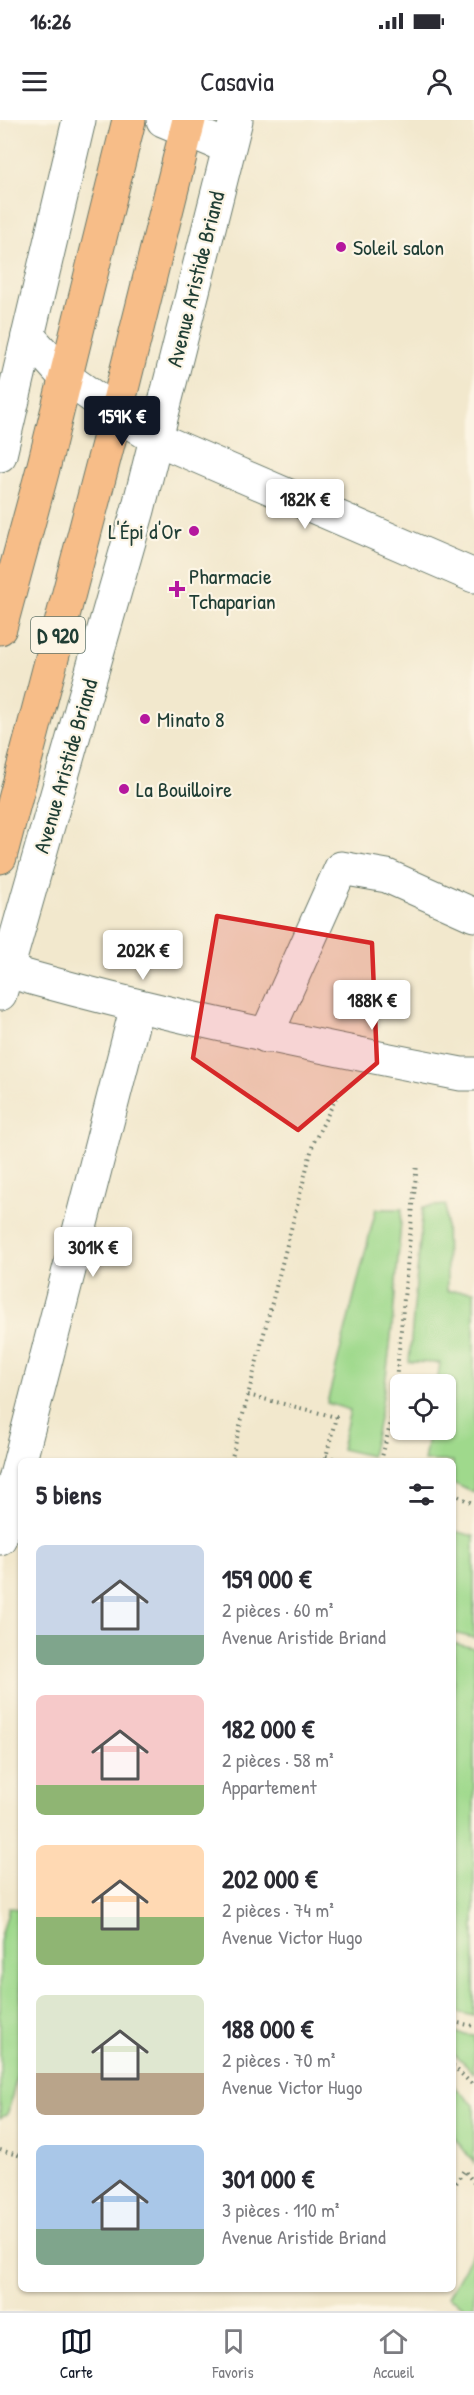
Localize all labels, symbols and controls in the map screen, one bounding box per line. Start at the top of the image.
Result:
text: 16:26 [30,6,71,36]
text: Casavia [200,63,274,99]
icon: menu [18,65,51,98]
icon: person [423,65,456,98]
street label: Avenue Aristide Briand [159,188,231,370]
place label: Soleil salon [353,232,444,262]
marker: Soleil salon [334,240,348,254]
pin: 159K € [73,396,171,447]
text: 159K € [98,402,146,429]
pin: 182K € [256,479,354,530]
text: 182K € [280,485,330,512]
place label: L'Épi d'Or [108,516,183,546]
marker: L'Épi d'Or [187,524,201,538]
place label: Pharmacie Tchaparian [189,561,276,616]
marker: Pharmacie Tchaparian [170,582,184,596]
road number: D 920 [31,617,85,653]
street label: Avenue Aristide Briand [26,675,104,857]
place label: Minato 8 [157,704,225,734]
marker: Minato 8 [138,712,152,726]
place label: La Bouilloire [136,774,232,804]
marker: La Bouilloire [117,782,131,796]
pin: 202K € [94,930,192,981]
text: 202K € [117,936,169,963]
pin: 188K € [323,980,421,1031]
text: 188K € [347,986,397,1013]
pin: 301K € [44,1227,142,1278]
text: 301K € [68,1233,118,1260]
map controls [390,1374,456,1440]
button: locate [390,1374,456,1440]
text: 5 biens [36,1477,102,1512]
icon: filters [405,1478,438,1511]
text: 159 000 € [222,1561,311,1596]
icon: home [84,1569,156,1641]
text: 2 pièces · 60 m² [222,1596,333,1623]
text: Avenue Aristide Briand [222,1623,386,1650]
text: 182 000 € [222,1711,314,1746]
icon: home [84,1719,156,1791]
text: 2 pièces · 58 m² [222,1746,334,1773]
text: Appartement [222,1773,317,1800]
text: 202 000 € [222,1861,317,1896]
icon: home [84,1869,156,1941]
text: 2 pièces · 74 m² [222,1896,334,1923]
text: Avenue Victor Hugo [222,1923,362,1950]
text: 188 000 € [222,2011,313,2046]
icon: home [84,2019,156,2091]
text: 2 pièces · 70 m² [222,2046,335,2073]
text: Avenue Victor Hugo [222,2073,362,2100]
text: 301 000 € [222,2161,314,2196]
icon: home [84,2169,156,2241]
text: 3 pièces · 110 m² [222,2196,339,2223]
text: Avenue Aristide Briand [222,2223,386,2250]
tab: Carte [60,2325,93,2383]
tab: Favoris [213,2325,254,2383]
tab: Accueil [373,2325,414,2383]

